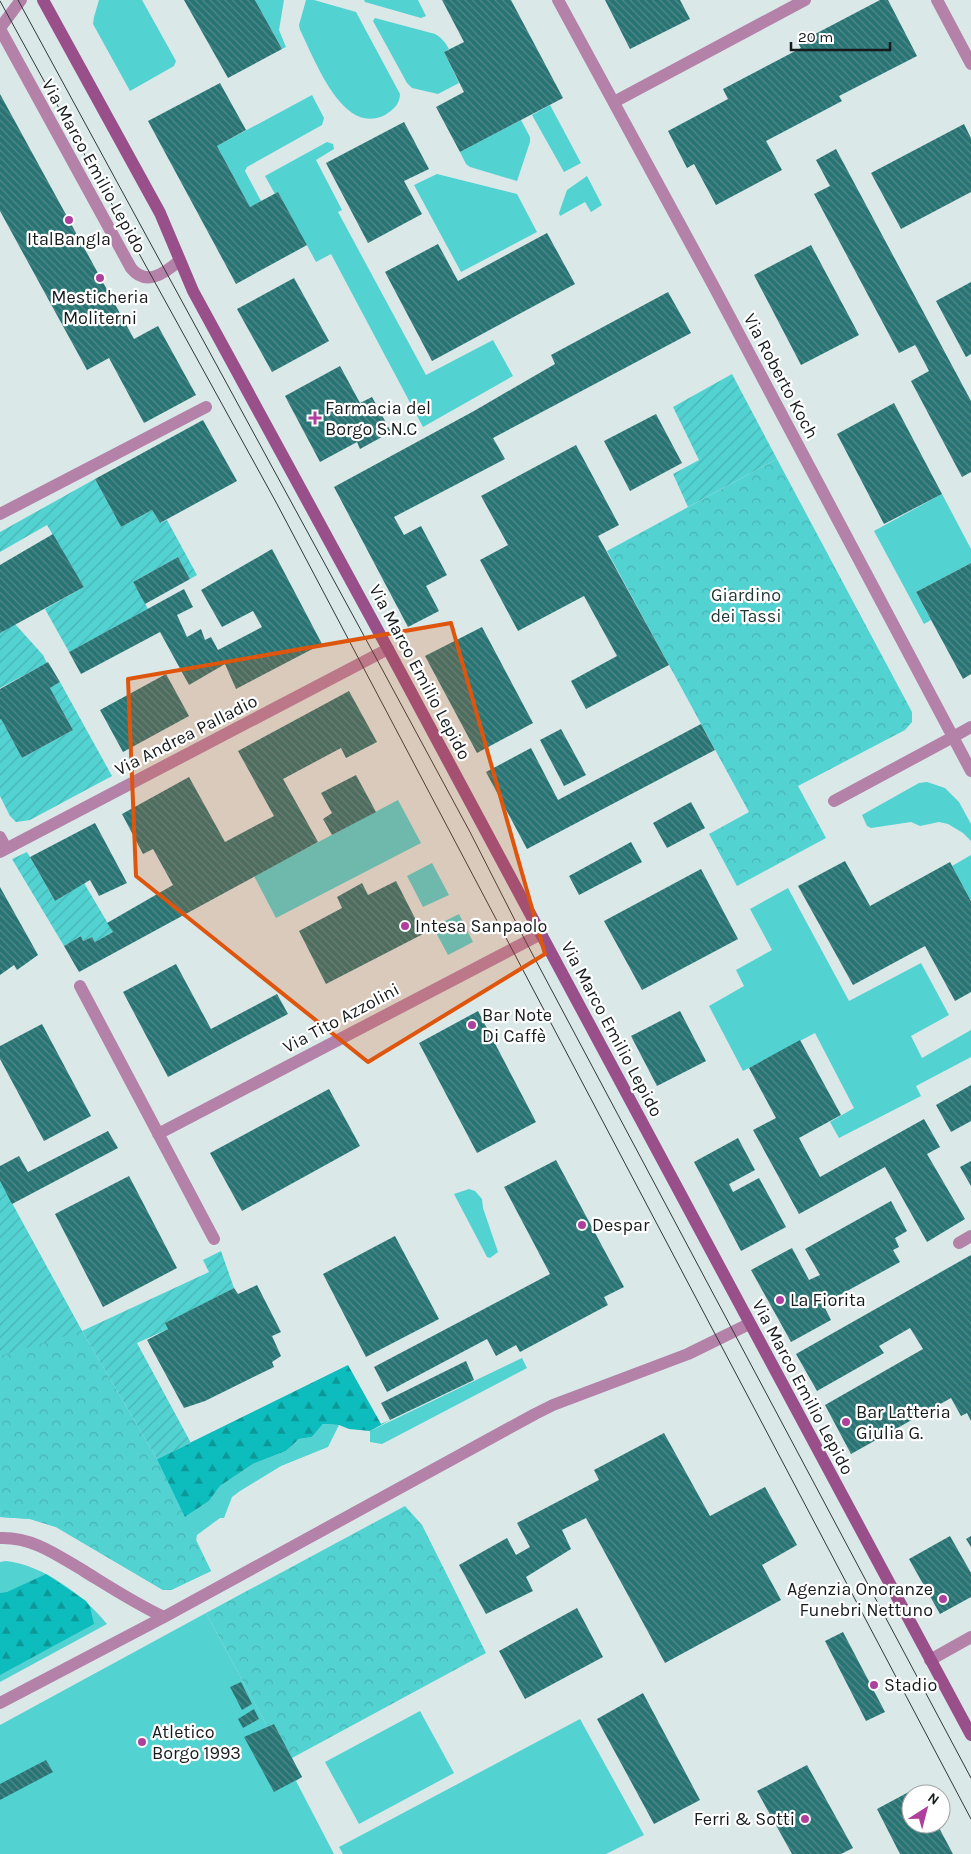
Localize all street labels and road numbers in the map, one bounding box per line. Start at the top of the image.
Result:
street label: Via Marco Emilio Lepido [37,75,151,257]
street label: Via Roberto Koch [739,310,823,442]
street label: Via Marco Emilio Lepido [364,580,476,764]
street label: Via Andrea Palladio [111,690,261,780]
street label: Via Marco Emilio Lepido [556,937,668,1121]
street label: Via Tito Azzolini [279,978,403,1058]
street label: Via Marco Emilio Lepido [747,1295,859,1479]

